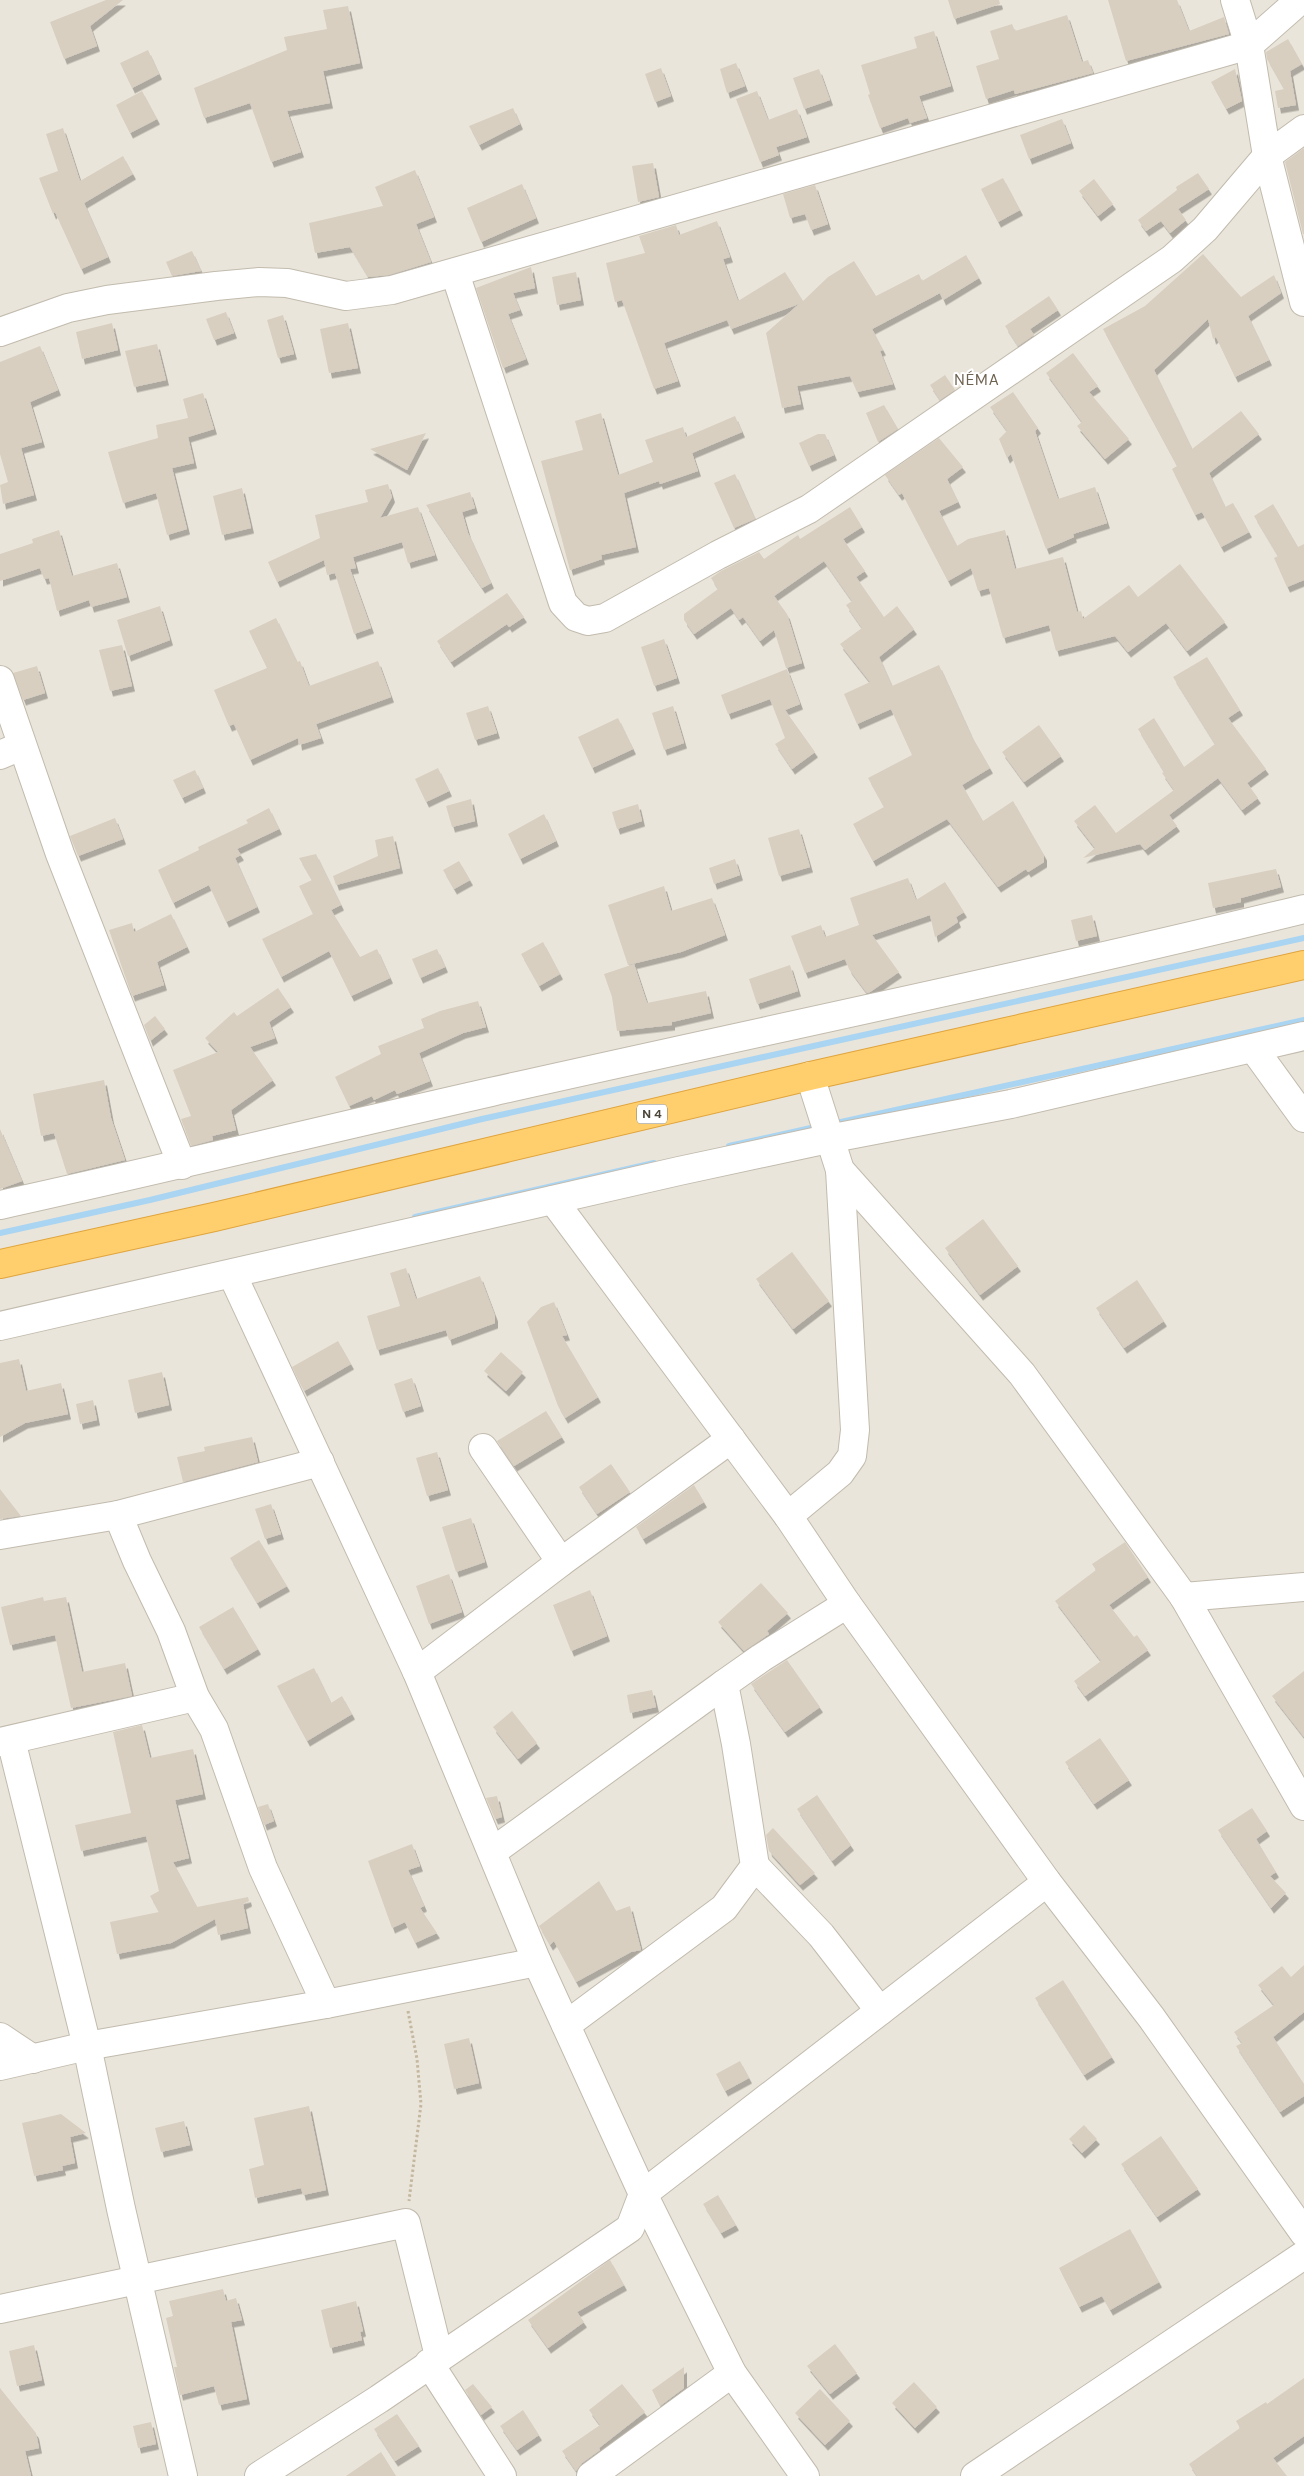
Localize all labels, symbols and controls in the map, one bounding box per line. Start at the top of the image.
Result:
district label: NÉMA [954,370,1000,390]
road number: N 4 [637,1104,667,1124]

